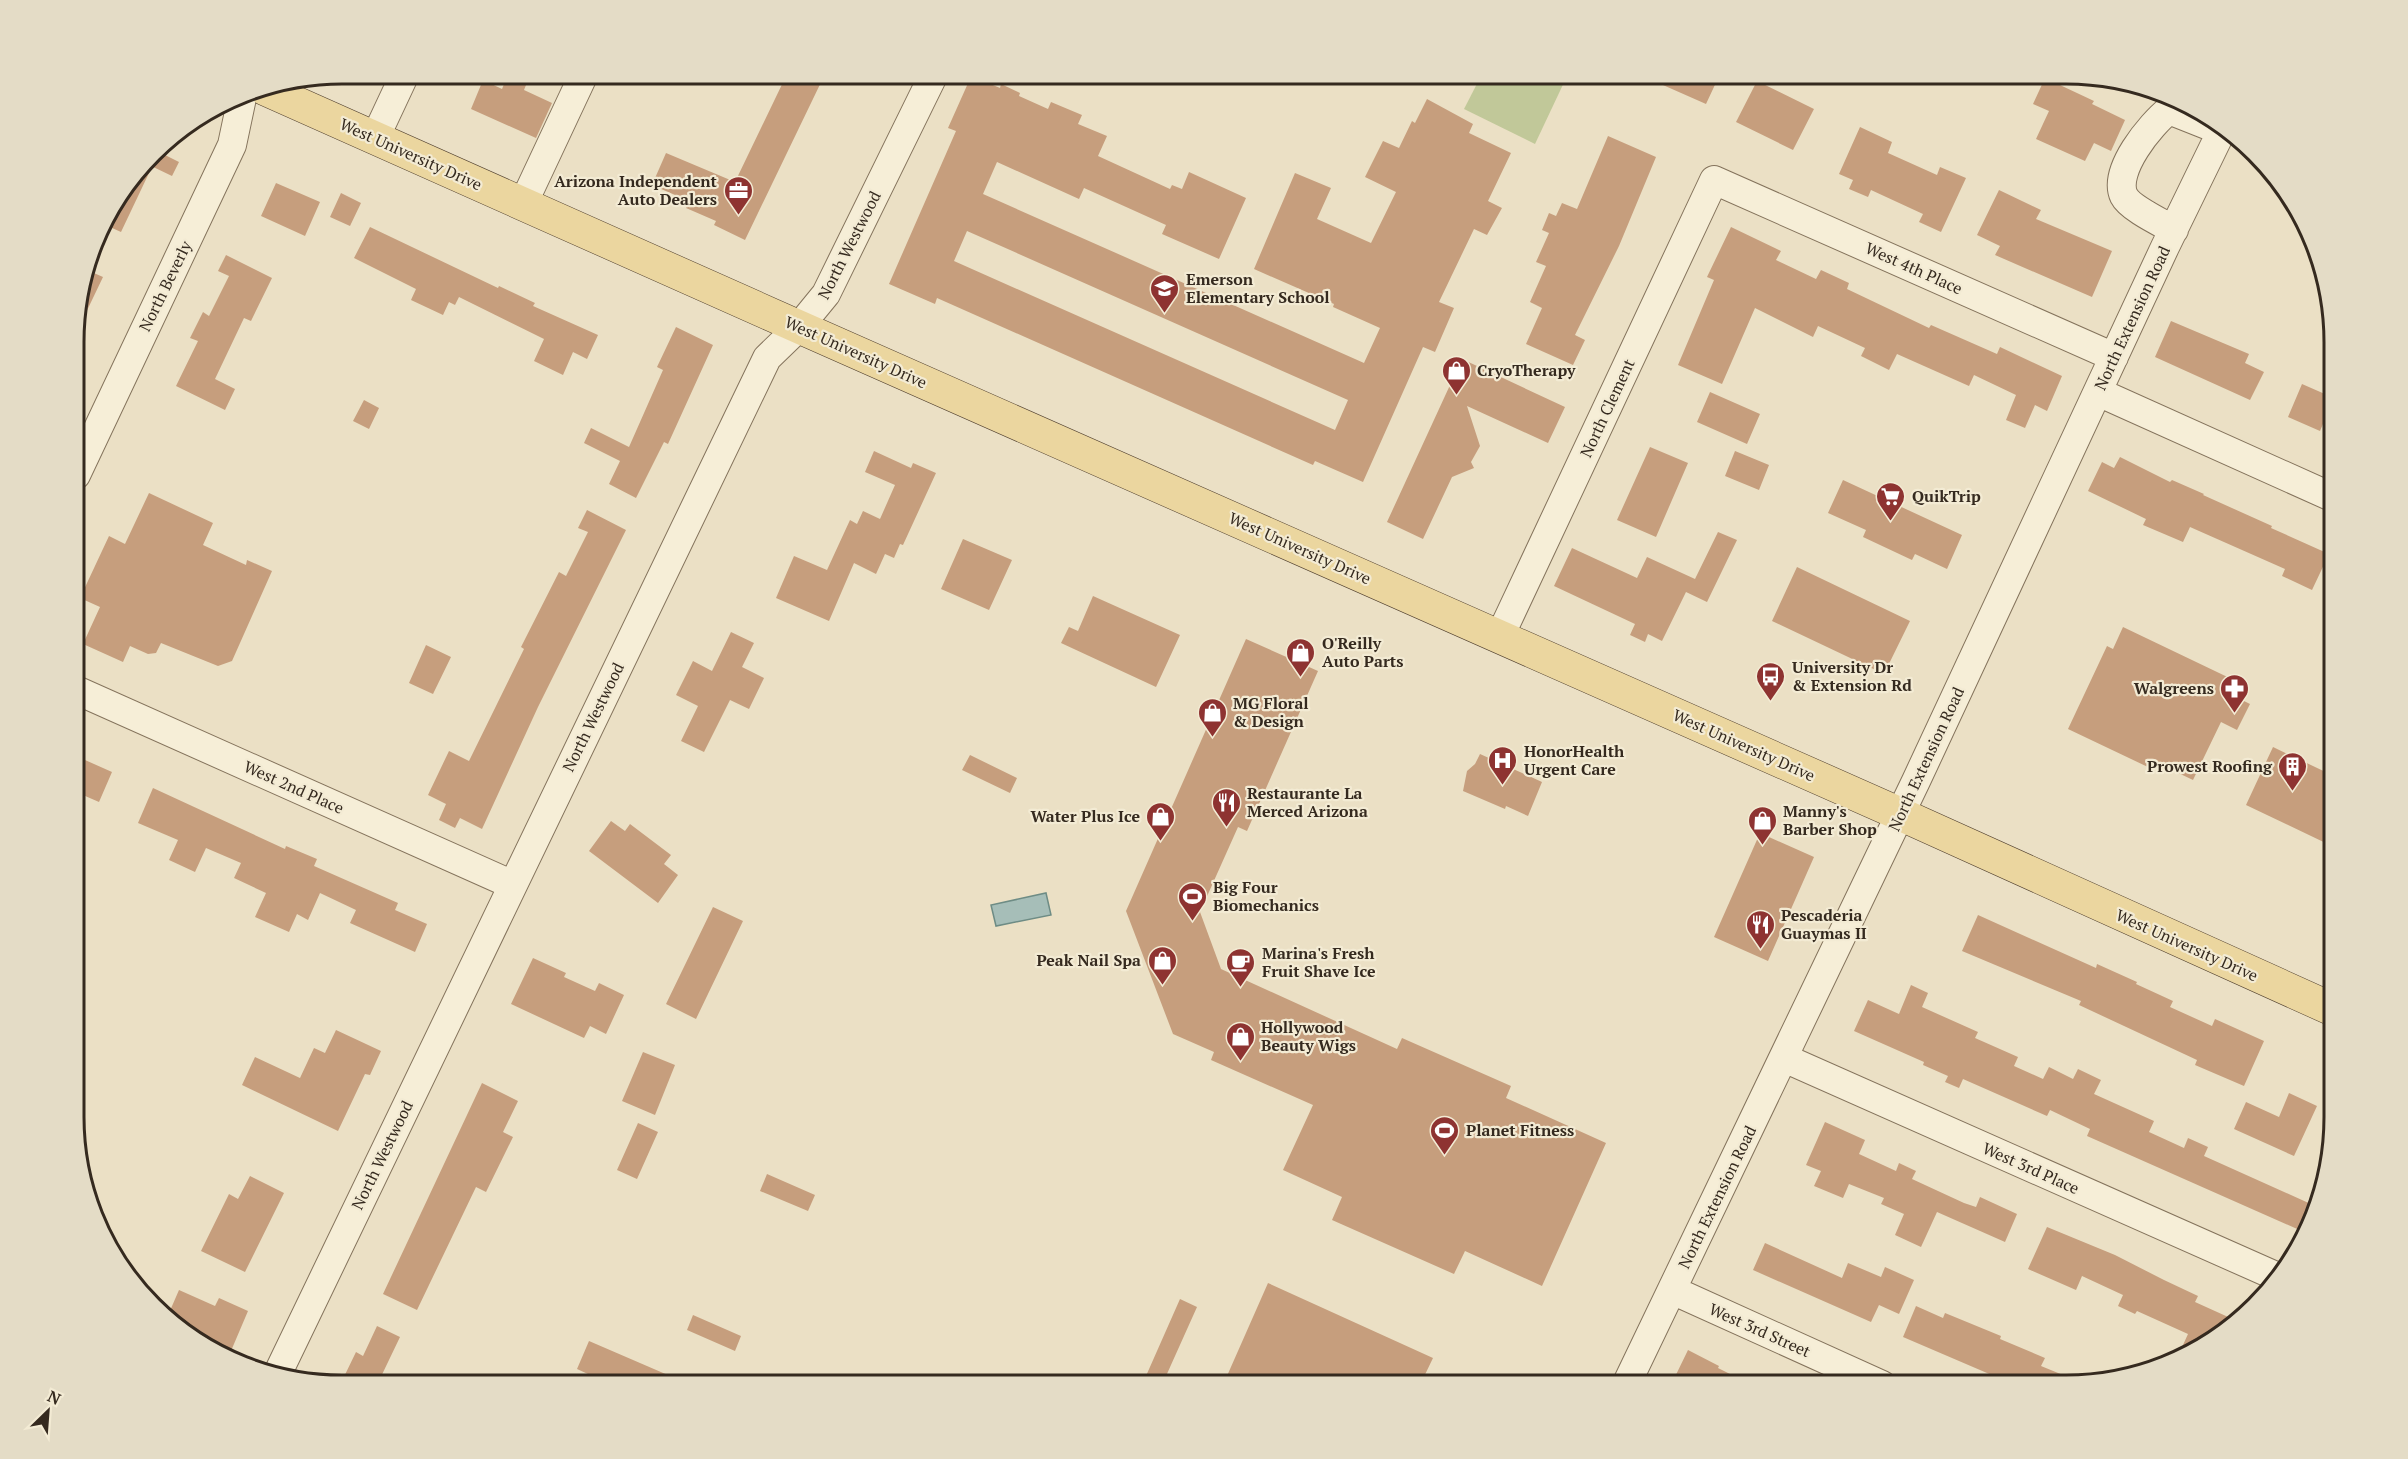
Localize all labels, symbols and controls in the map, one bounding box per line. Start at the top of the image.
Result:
street label: West University Drive [336,113,486,195]
place label: Arizona Independent Auto Dealers [554,170,718,210]
office icon: Arizona Independent Auto Dealers [722,174,754,216]
street label: North Westwood [812,187,886,303]
street label: North Beverly [134,236,197,335]
street label: West 4th Place [1862,237,1966,299]
street label: North Extension Road [2089,242,2175,394]
place label: Emerson Elementary School [1186,268,1330,308]
school or university icon: Emerson Elementary School [1149,272,1181,314]
street label: West University Drive [781,311,931,393]
shop icon: CryoTherapy [1440,354,1472,396]
street label: North Clement [1575,355,1639,461]
place label: CryoTherapy [1477,359,1576,381]
supermarket icon: QuikTrip [1875,480,1907,522]
place label: QuikTrip [1912,485,1981,507]
street label: West University Drive [1225,507,1375,589]
place label: O'Reilly Auto Parts [1322,632,1403,672]
shop icon: O'Reilly Auto Parts [1285,636,1317,678]
place label: University Dr & Extension Rd [1792,656,1912,696]
street label: North Westwood [557,659,629,775]
bus stop icon: University Dr & Extension Rd [1755,660,1787,702]
pharmacy icon: Walgreens [2219,672,2251,714]
place label: Walgreens [2134,677,2214,699]
street label: North Extension Road [1883,683,1969,835]
place label: MG Floral & Design [1233,692,1309,732]
shop icon: MG Floral & Design [1196,696,1228,738]
street label: West University Drive [1669,704,1819,786]
place label: HonorHealth Urgent Care [1524,740,1625,780]
hospital icon: HonorHealth Urgent Care [1487,744,1519,786]
building icon: Prowest Roofing [2277,750,2309,792]
street label: West 2nd Place [241,755,347,819]
place label: Prowest Roofing [2147,755,2273,777]
place label: Restaurante La Merced Arizona [1247,782,1368,822]
restaurant icon: Restaurante La Merced Arizona [1210,786,1242,828]
shop icon: Water Plus Ice [1145,800,1177,842]
place label: Manny's Barber Shop [1783,800,1877,840]
shop icon: Manny's Barber Shop [1746,804,1778,846]
place label: Water Plus Ice [1030,805,1140,827]
place label: Big Four Biomechanics [1213,876,1319,916]
sports icon: Big Four Biomechanics [1176,880,1208,922]
place label: Pescaderia Guaymas II [1781,904,1867,944]
street label: West University Drive [2112,904,2262,986]
restaurant icon: Pescaderia Guaymas II [1744,908,1776,950]
place label: Marina's Fresh Fruit Shave Ice [1262,942,1376,982]
shop icon: Peak Nail Spa [1146,944,1178,986]
cafe icon: Marina's Fresh Fruit Shave Ice [1225,946,1257,988]
place label: Peak Nail Spa [1037,949,1141,971]
place label: Hollywood Beauty Wigs [1261,1016,1356,1056]
shop icon: Hollywood Beauty Wigs [1224,1020,1256,1062]
street label: North Westwood [346,1097,418,1213]
sports icon: Planet Fitness [1429,1114,1461,1156]
place label: Planet Fitness [1466,1119,1574,1141]
street label: North Extension Road [1673,1122,1761,1272]
street label: West 3rd Place [1979,1137,2083,1199]
street label: West 3rd Street [1706,1298,1814,1362]
north arrow [18,1381,78,1441]
text: N [44,1385,64,1410]

